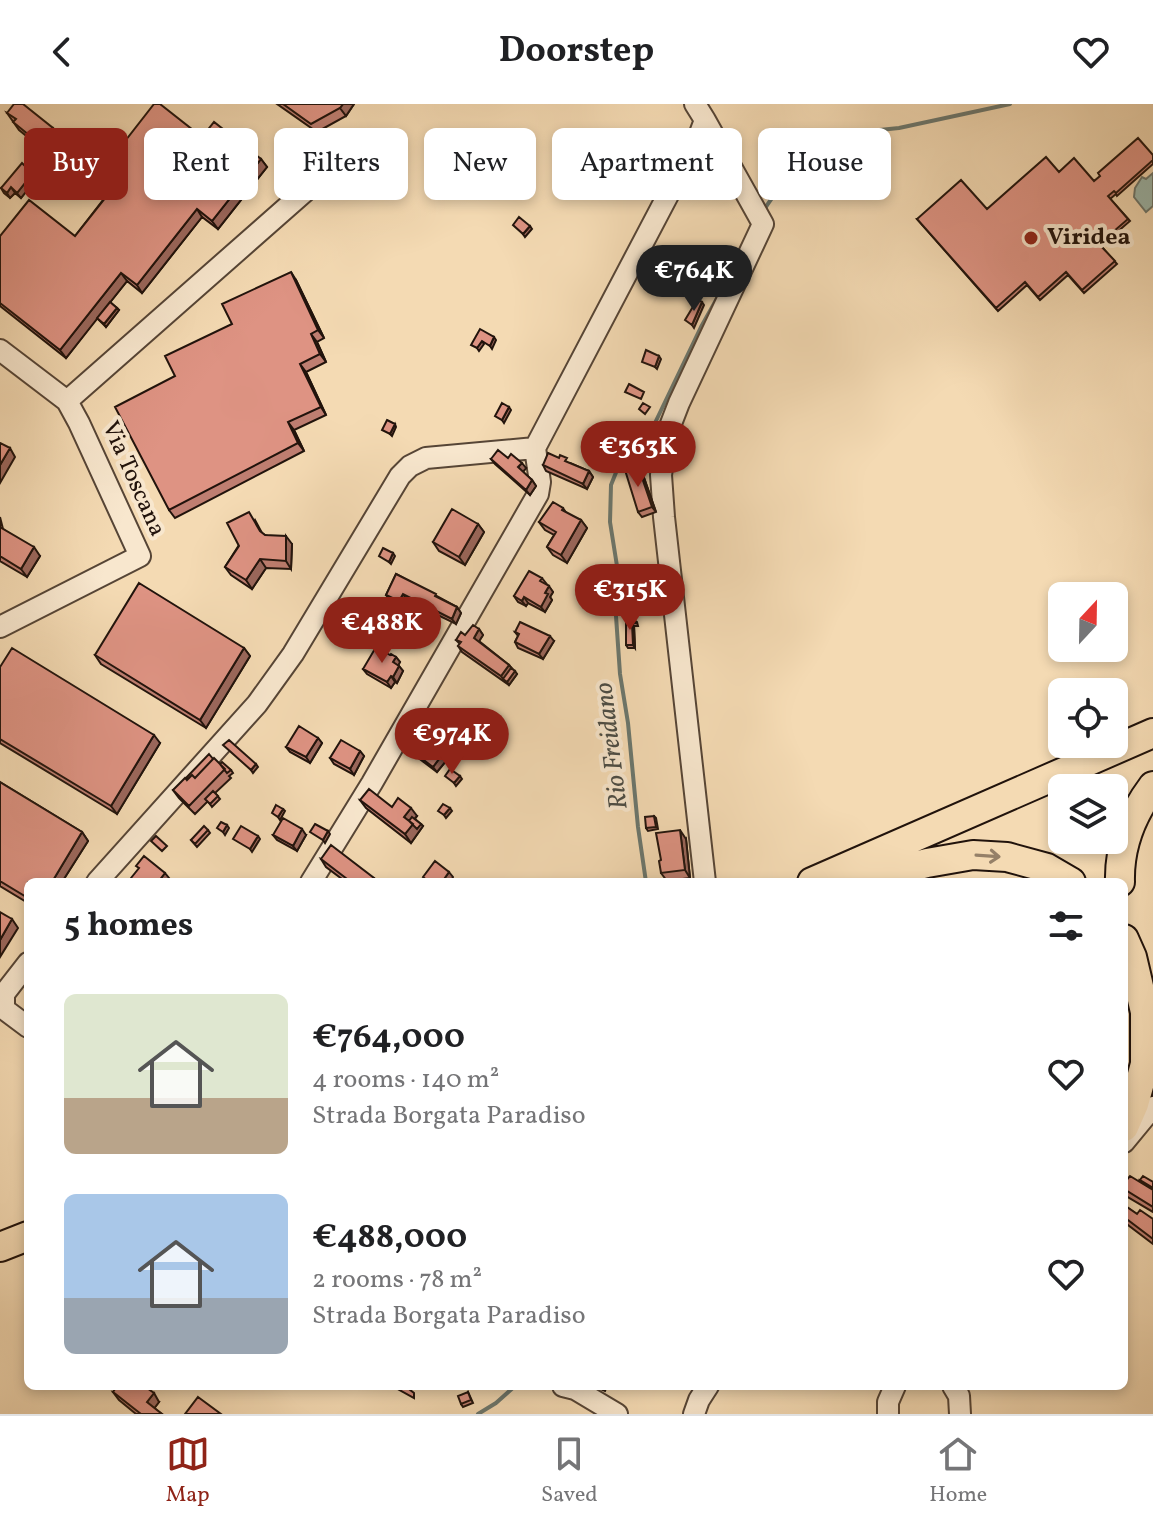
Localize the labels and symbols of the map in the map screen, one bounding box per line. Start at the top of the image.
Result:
place label: Viridea [1047,221,1131,255]
marker: Viridea [1022,229,1040,247]
pin: €764K [638,245,750,313]
street label: Via Toscana [92,416,174,542]
pin: €363K [582,421,694,489]
pin: €315K [574,564,686,632]
north arrow [1048,582,1128,662]
pin: €488K [326,597,438,665]
water label: Rio Freidano [586,680,638,812]
pin: €974K [396,708,508,776]
one-way arrow [975,849,1001,864]

